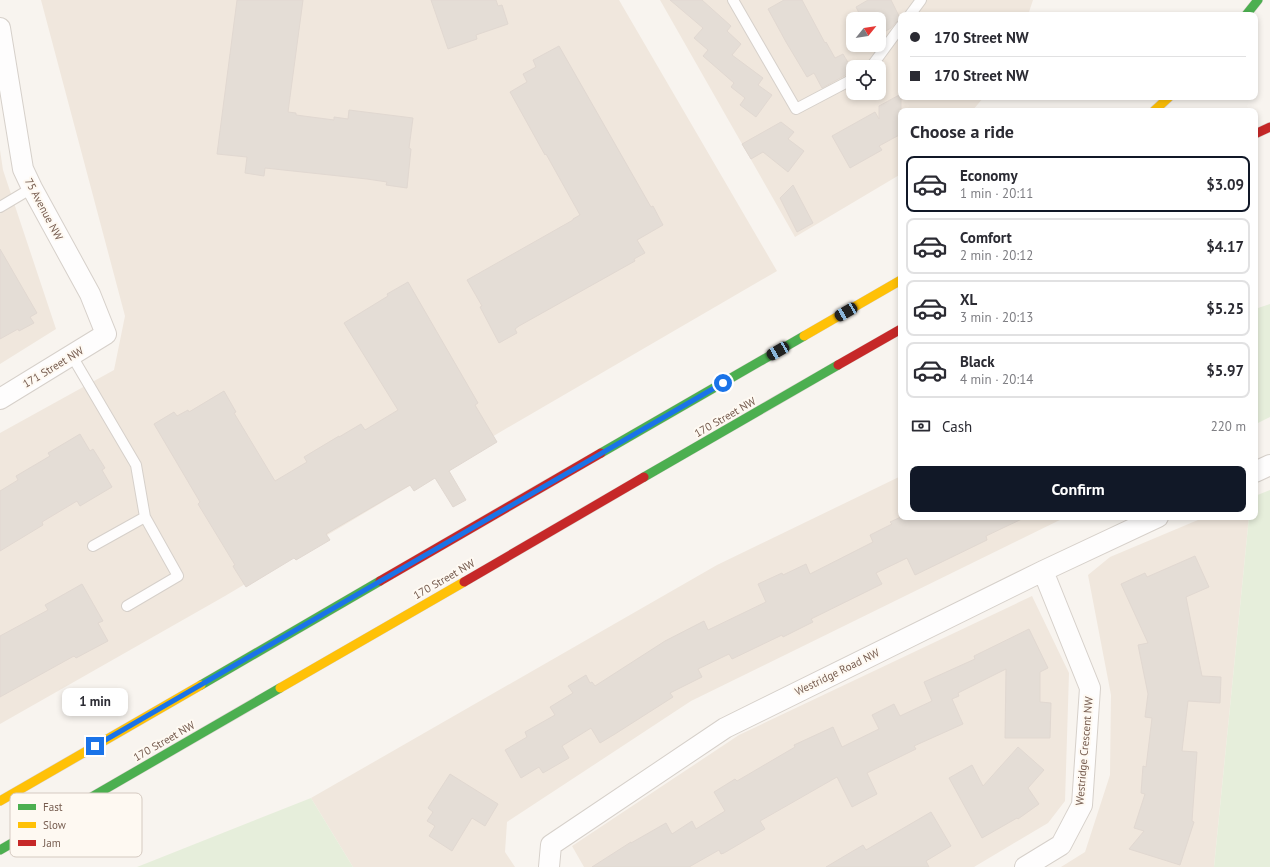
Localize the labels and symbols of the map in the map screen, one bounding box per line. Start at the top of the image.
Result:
north arrow [846,12,886,52]
street label: 75 Avenue NW [22,176,67,243]
car [833,301,859,323]
car [765,340,791,362]
street label: 171 Street NW [20,343,87,391]
route start [714,374,732,392]
street label: 170 Street NW [692,393,759,440]
street label: 170 Street NW [411,555,478,602]
street label: Westridge Road NW [792,645,882,699]
callout: 1 min [62,688,128,716]
street label: Westridge Crescent NW [1072,695,1096,806]
street label: 170 Street NW [131,717,198,764]
route end [86,737,104,755]
legend [10,793,142,857]
text: Fast [43,800,63,814]
text: Slow [43,818,66,832]
text: Jam [42,836,61,850]

